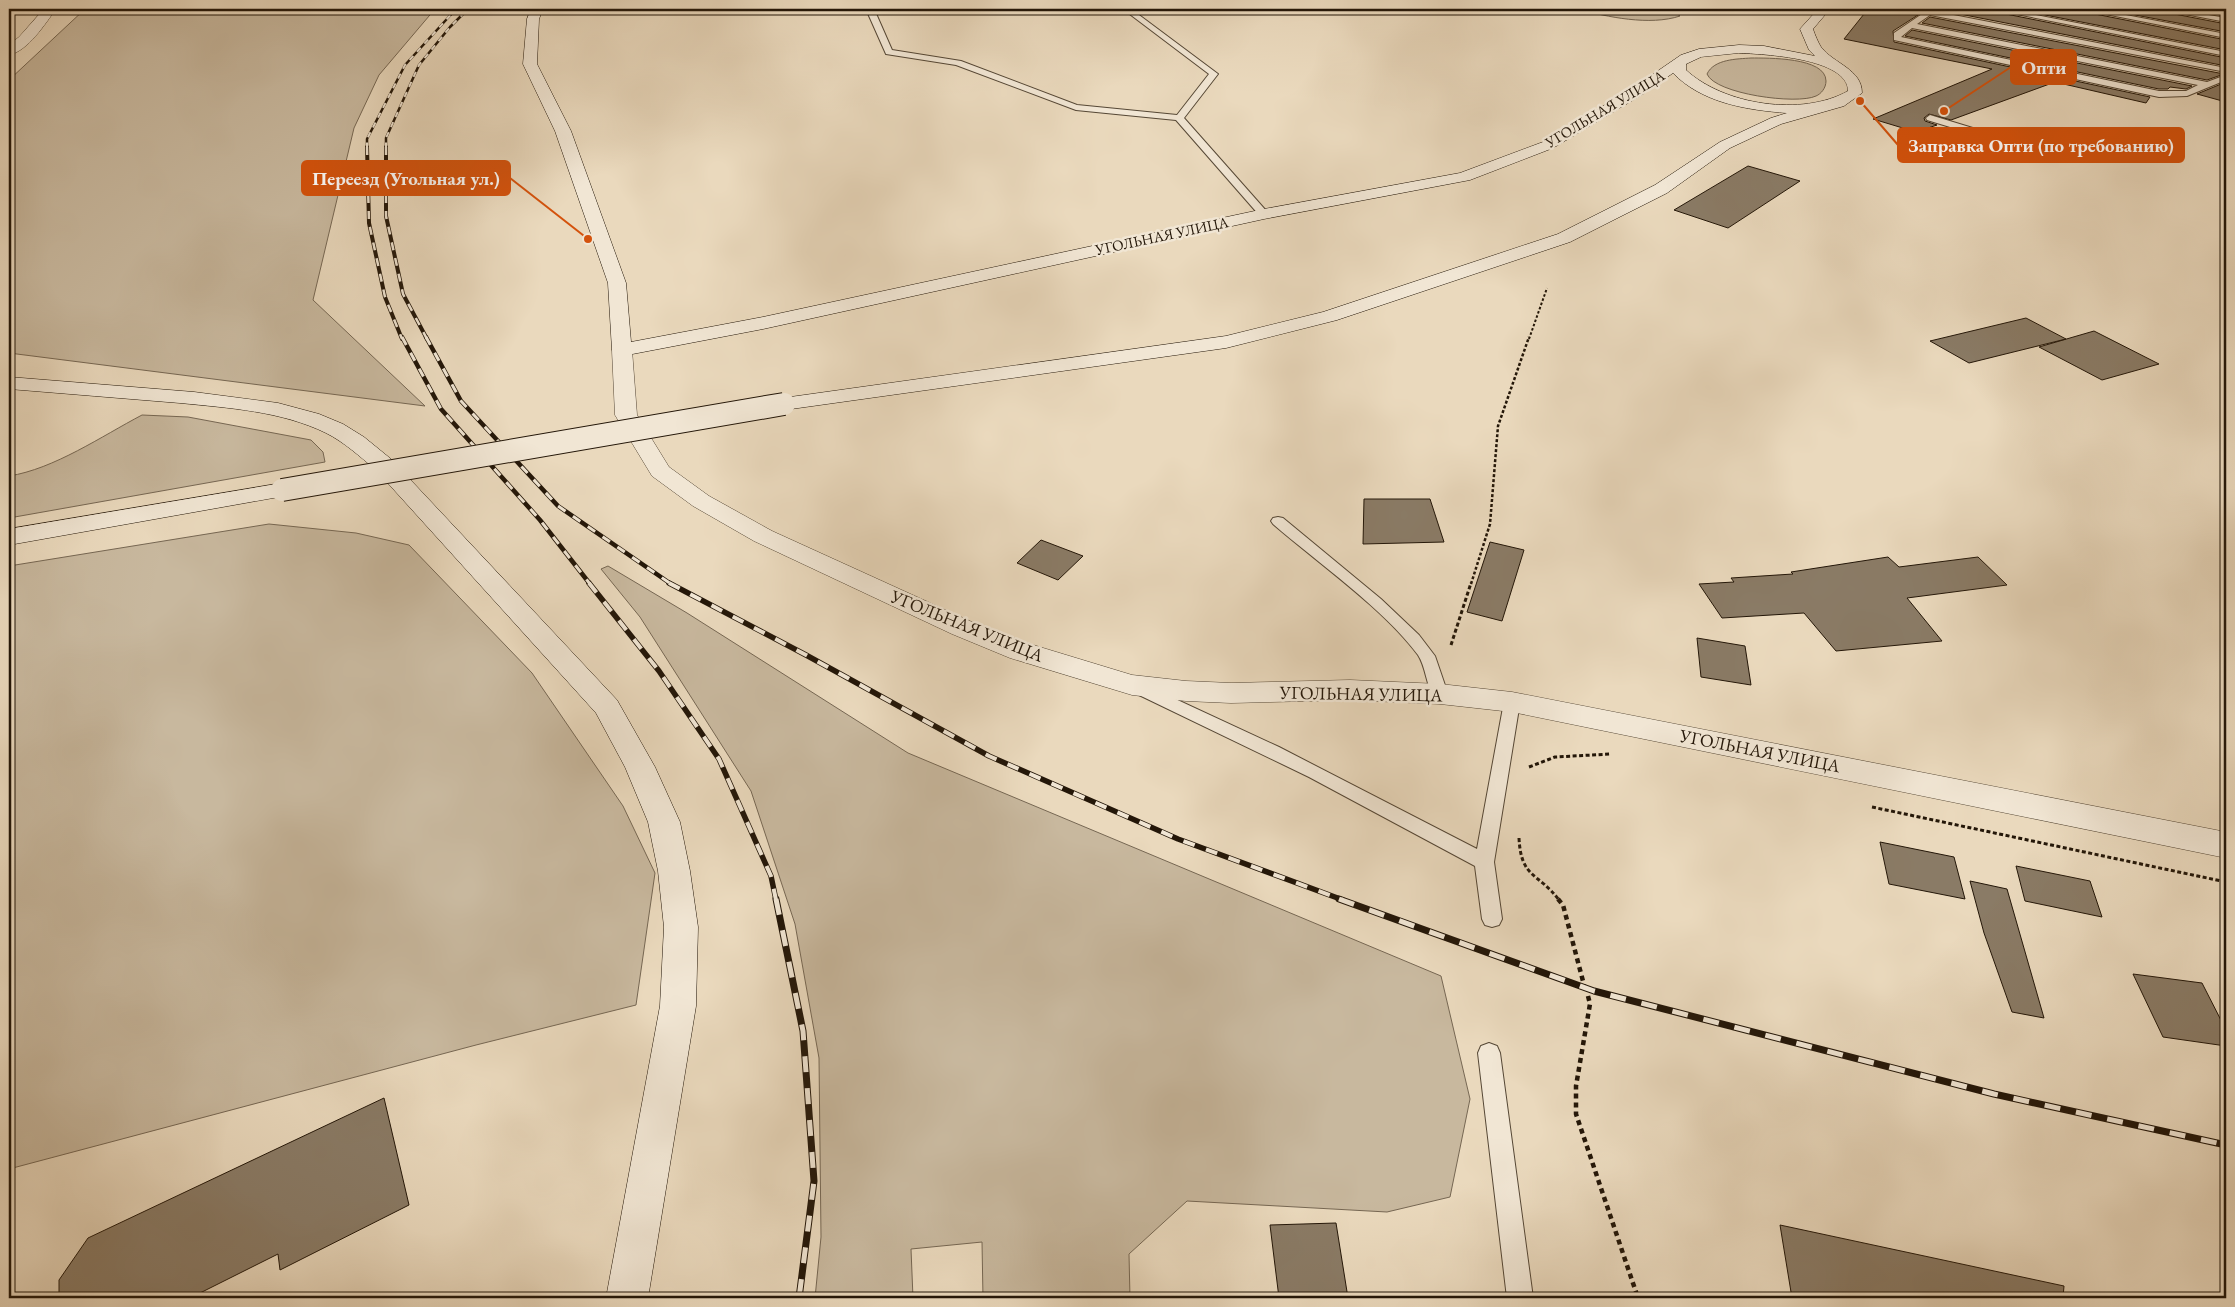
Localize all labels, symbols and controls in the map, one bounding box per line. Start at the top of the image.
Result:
callout: Опти [2011,50,2076,84]
text: Опти [2022,55,2066,80]
street label: УГОЛЬНАЯ УЛИЦА [1541,65,1668,152]
callout: Заправка Опти (по требованию) [1898,128,2184,162]
text: Заправка Опти (по требованию) [1908,133,2174,158]
callout: Переезд (Угольная ул.) [302,161,510,195]
text: Переезд (Угольная ул.) [312,166,500,191]
street label: УГОЛЬНАЯ УЛИЦА [1093,212,1231,259]
street label: УГОЛЬНАЯ УЛИЦА [886,584,1048,667]
street label: УГОЛЬНАЯ УЛИЦА [1278,681,1443,706]
street label: УГОЛЬНАЯ УЛИЦА [1677,723,1843,777]

